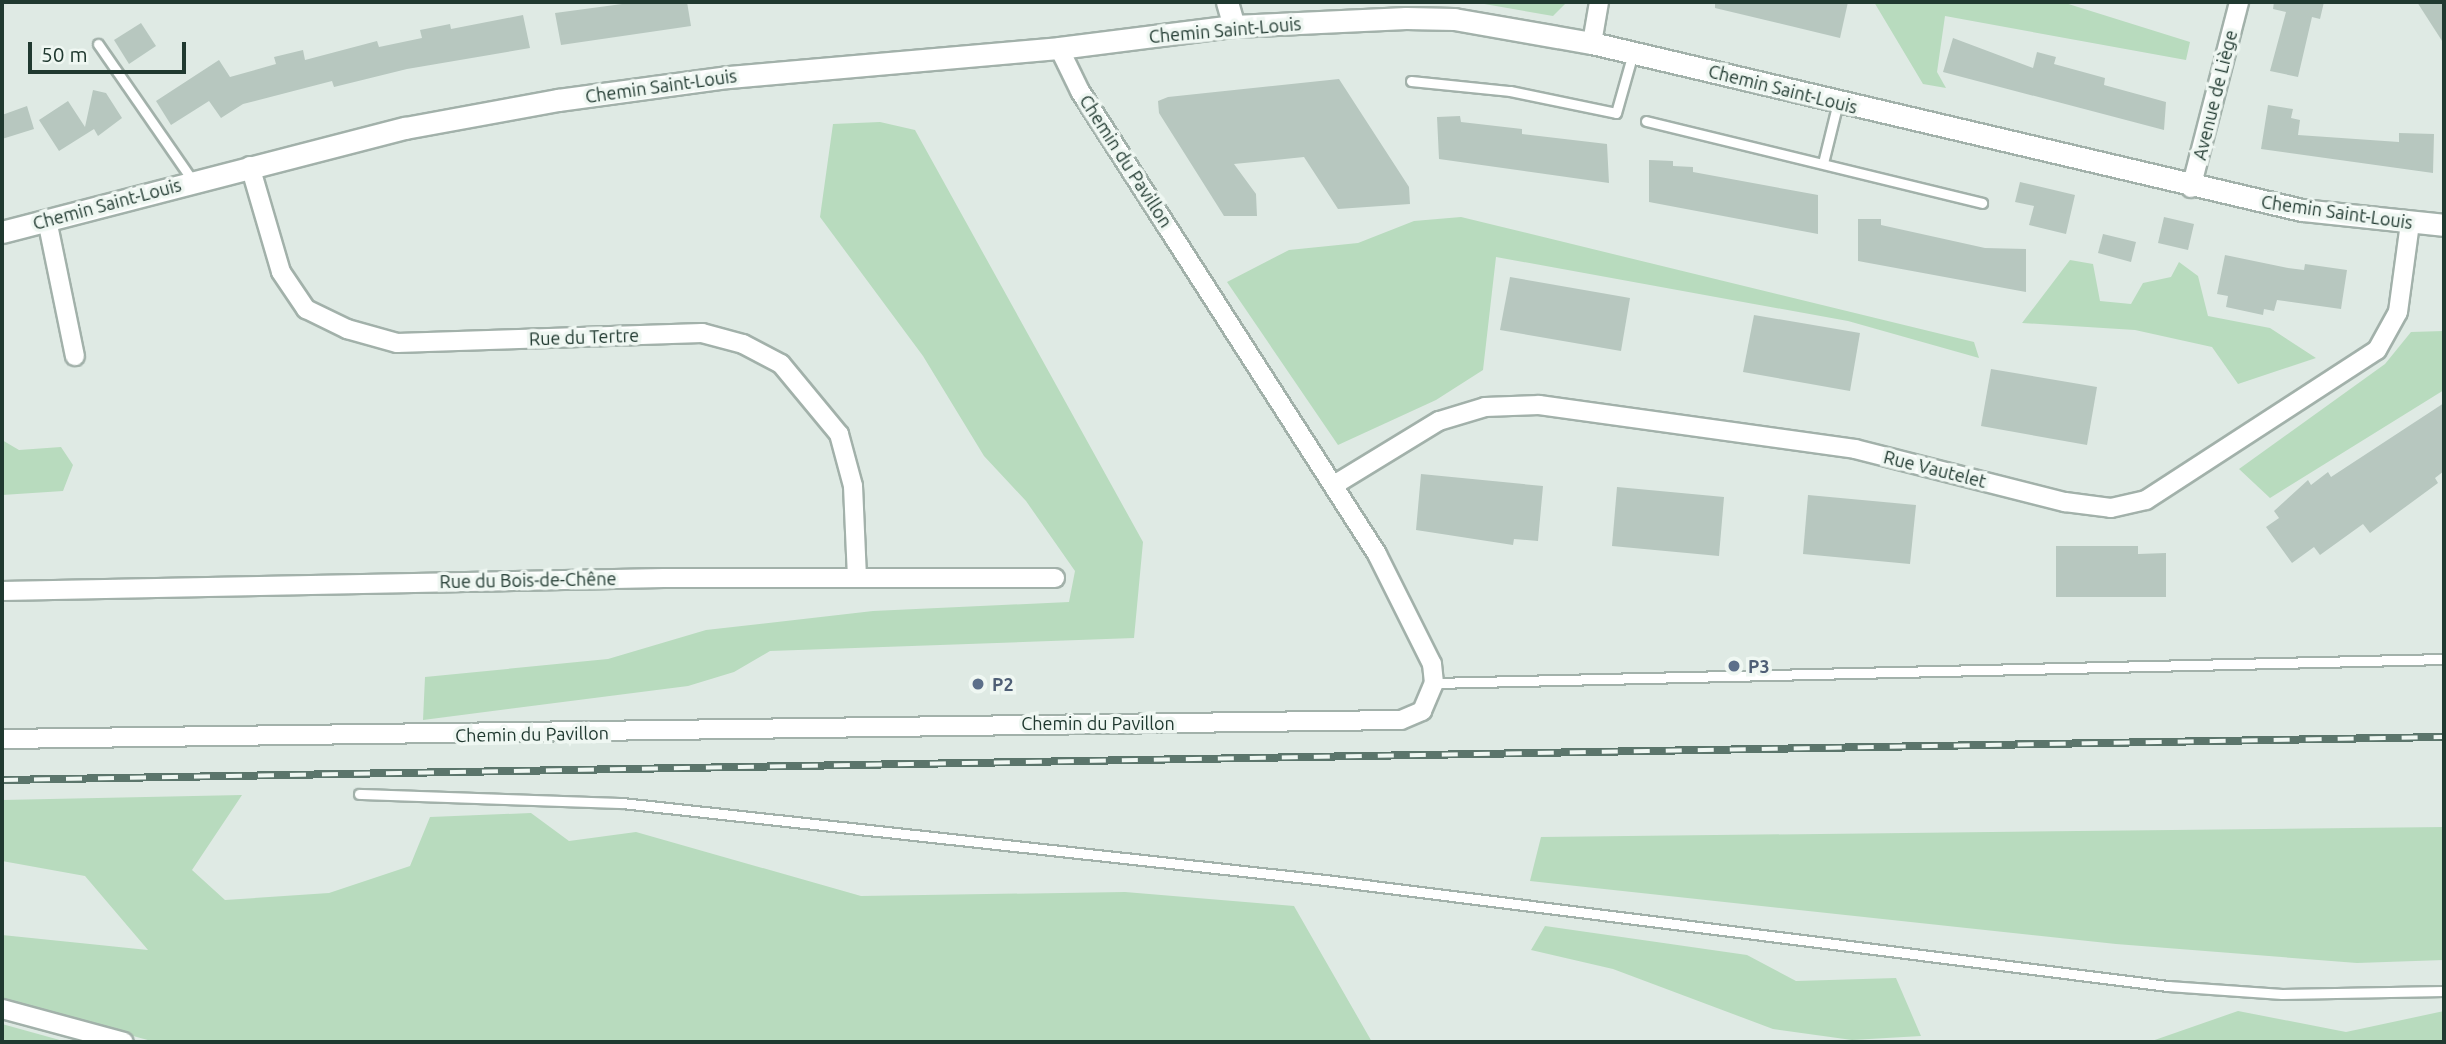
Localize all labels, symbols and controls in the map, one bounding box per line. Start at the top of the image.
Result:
street label: Chemin Saint-Louis [1148,13,1302,47]
scale bar [32,28,189,72]
street label: Avenue de Liège [2188,28,2242,162]
text: 50 m [41,42,88,66]
street label: Chemin Saint-Louis [1706,60,1860,118]
street label: Chemin Saint-Louis [584,65,738,107]
street label: Chemin du Pavillon [1075,91,1177,231]
street label: Chemin Saint-Louis [30,174,184,234]
street label: Chemin Saint-Louis [2260,191,2414,233]
street label: Rue du Tertre [529,324,639,350]
street label: Rue Vautelet [1881,446,1989,492]
street label: Rue du Bois-de-Chêne [439,568,617,592]
place label: P3 [1748,655,1770,677]
marker: P3 [1726,658,1742,674]
place label: P2 [992,673,1014,695]
marker: P2 [970,676,986,692]
street label: Chemin du Pavillon [1021,712,1175,734]
street label: Chemin du Pavillon [455,722,609,746]

